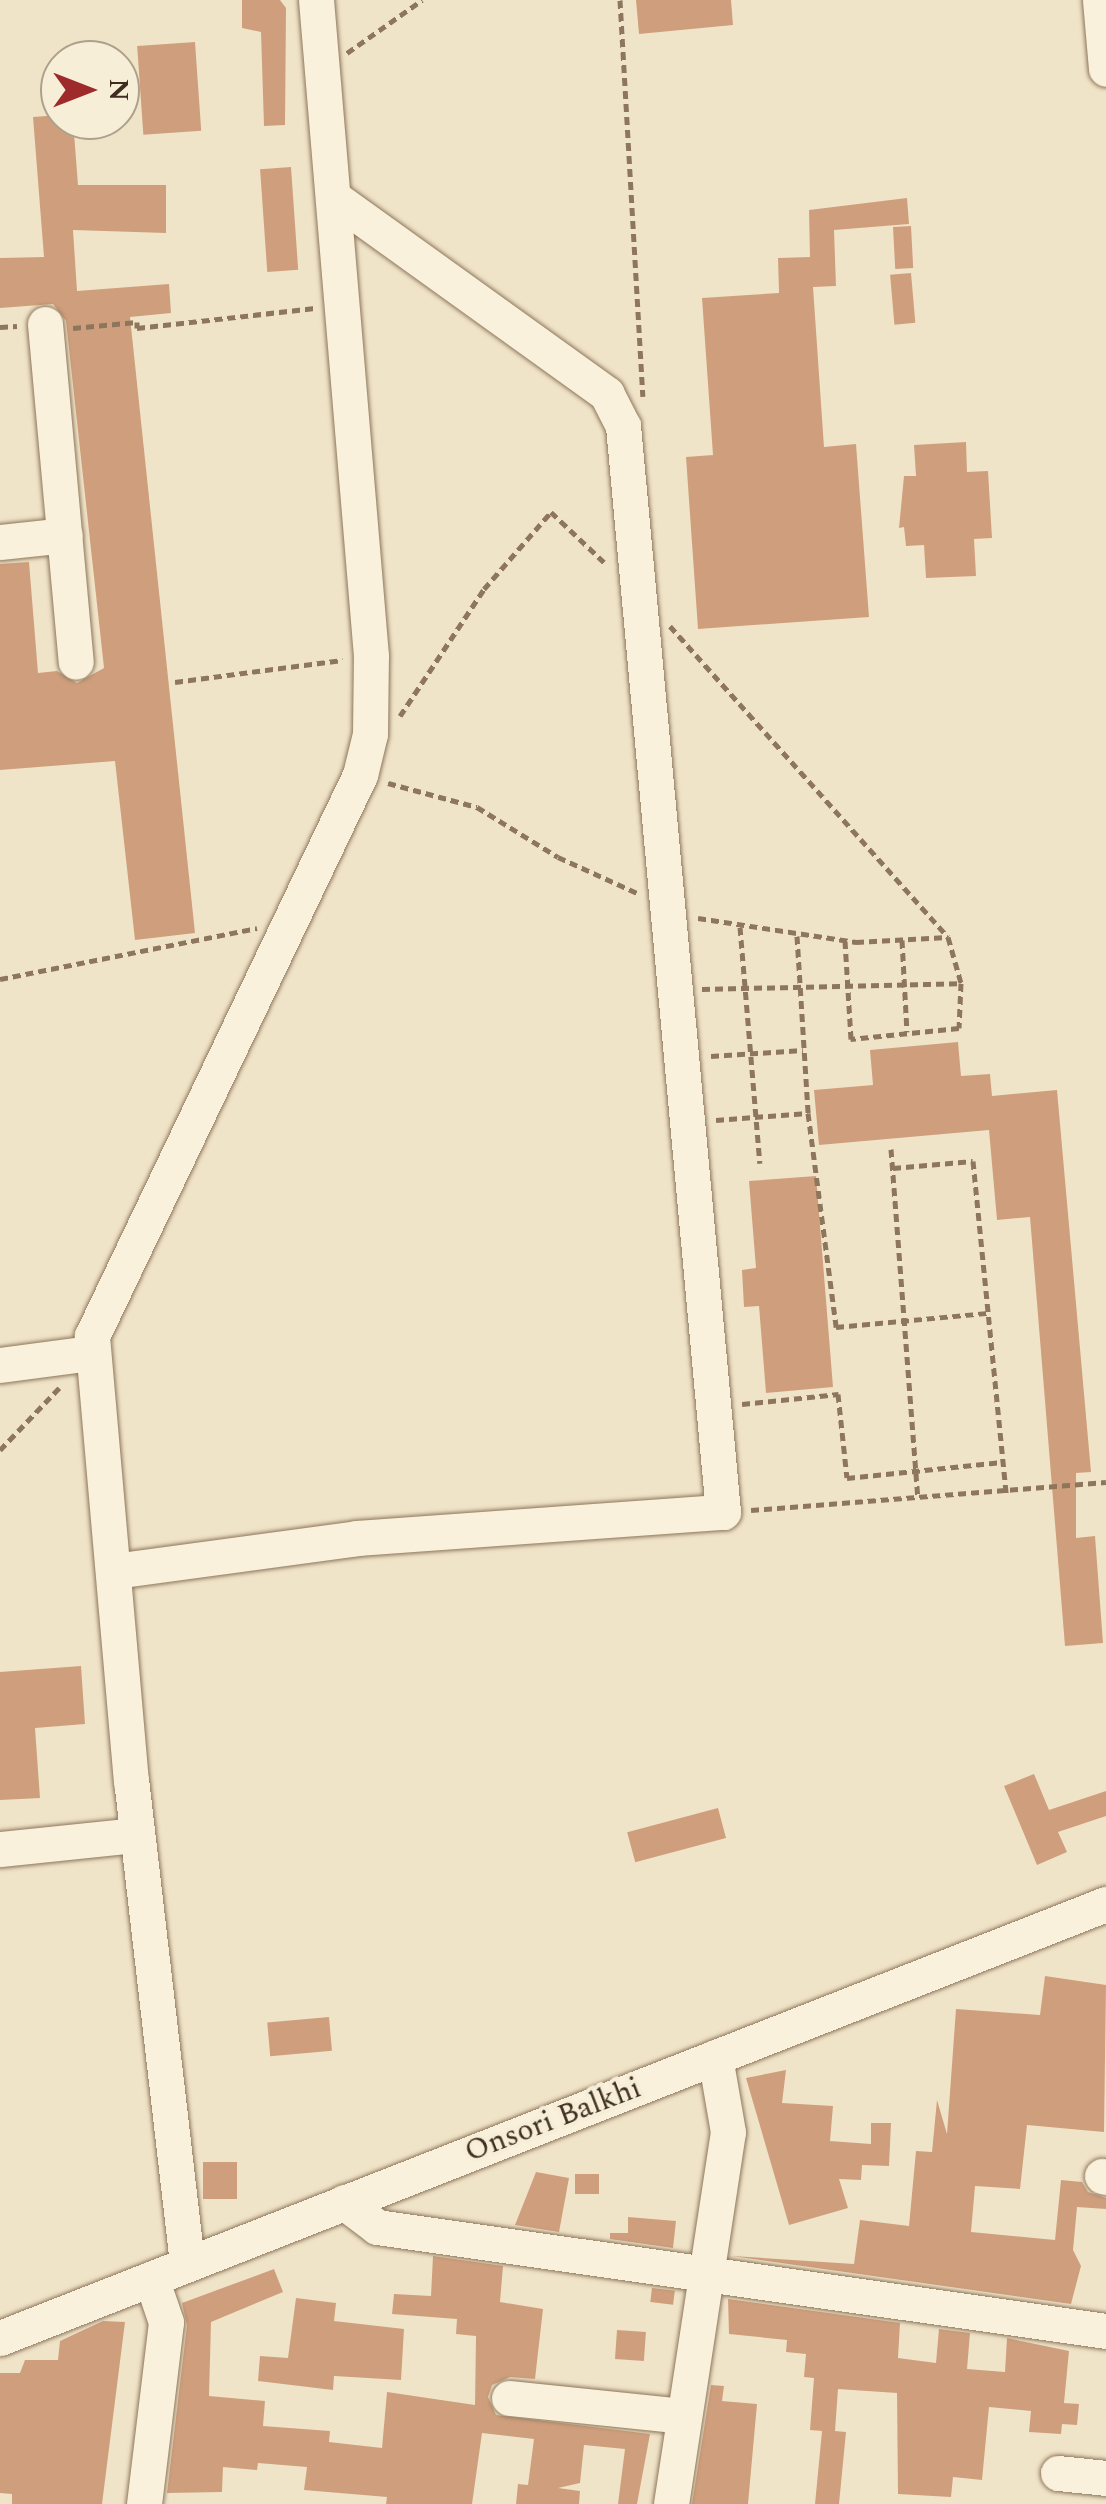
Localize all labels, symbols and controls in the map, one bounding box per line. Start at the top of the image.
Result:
north arrow [40,40,140,140]
text: N [97,79,140,101]
street label: Onsori Balkhi [460,2070,646,2170]

